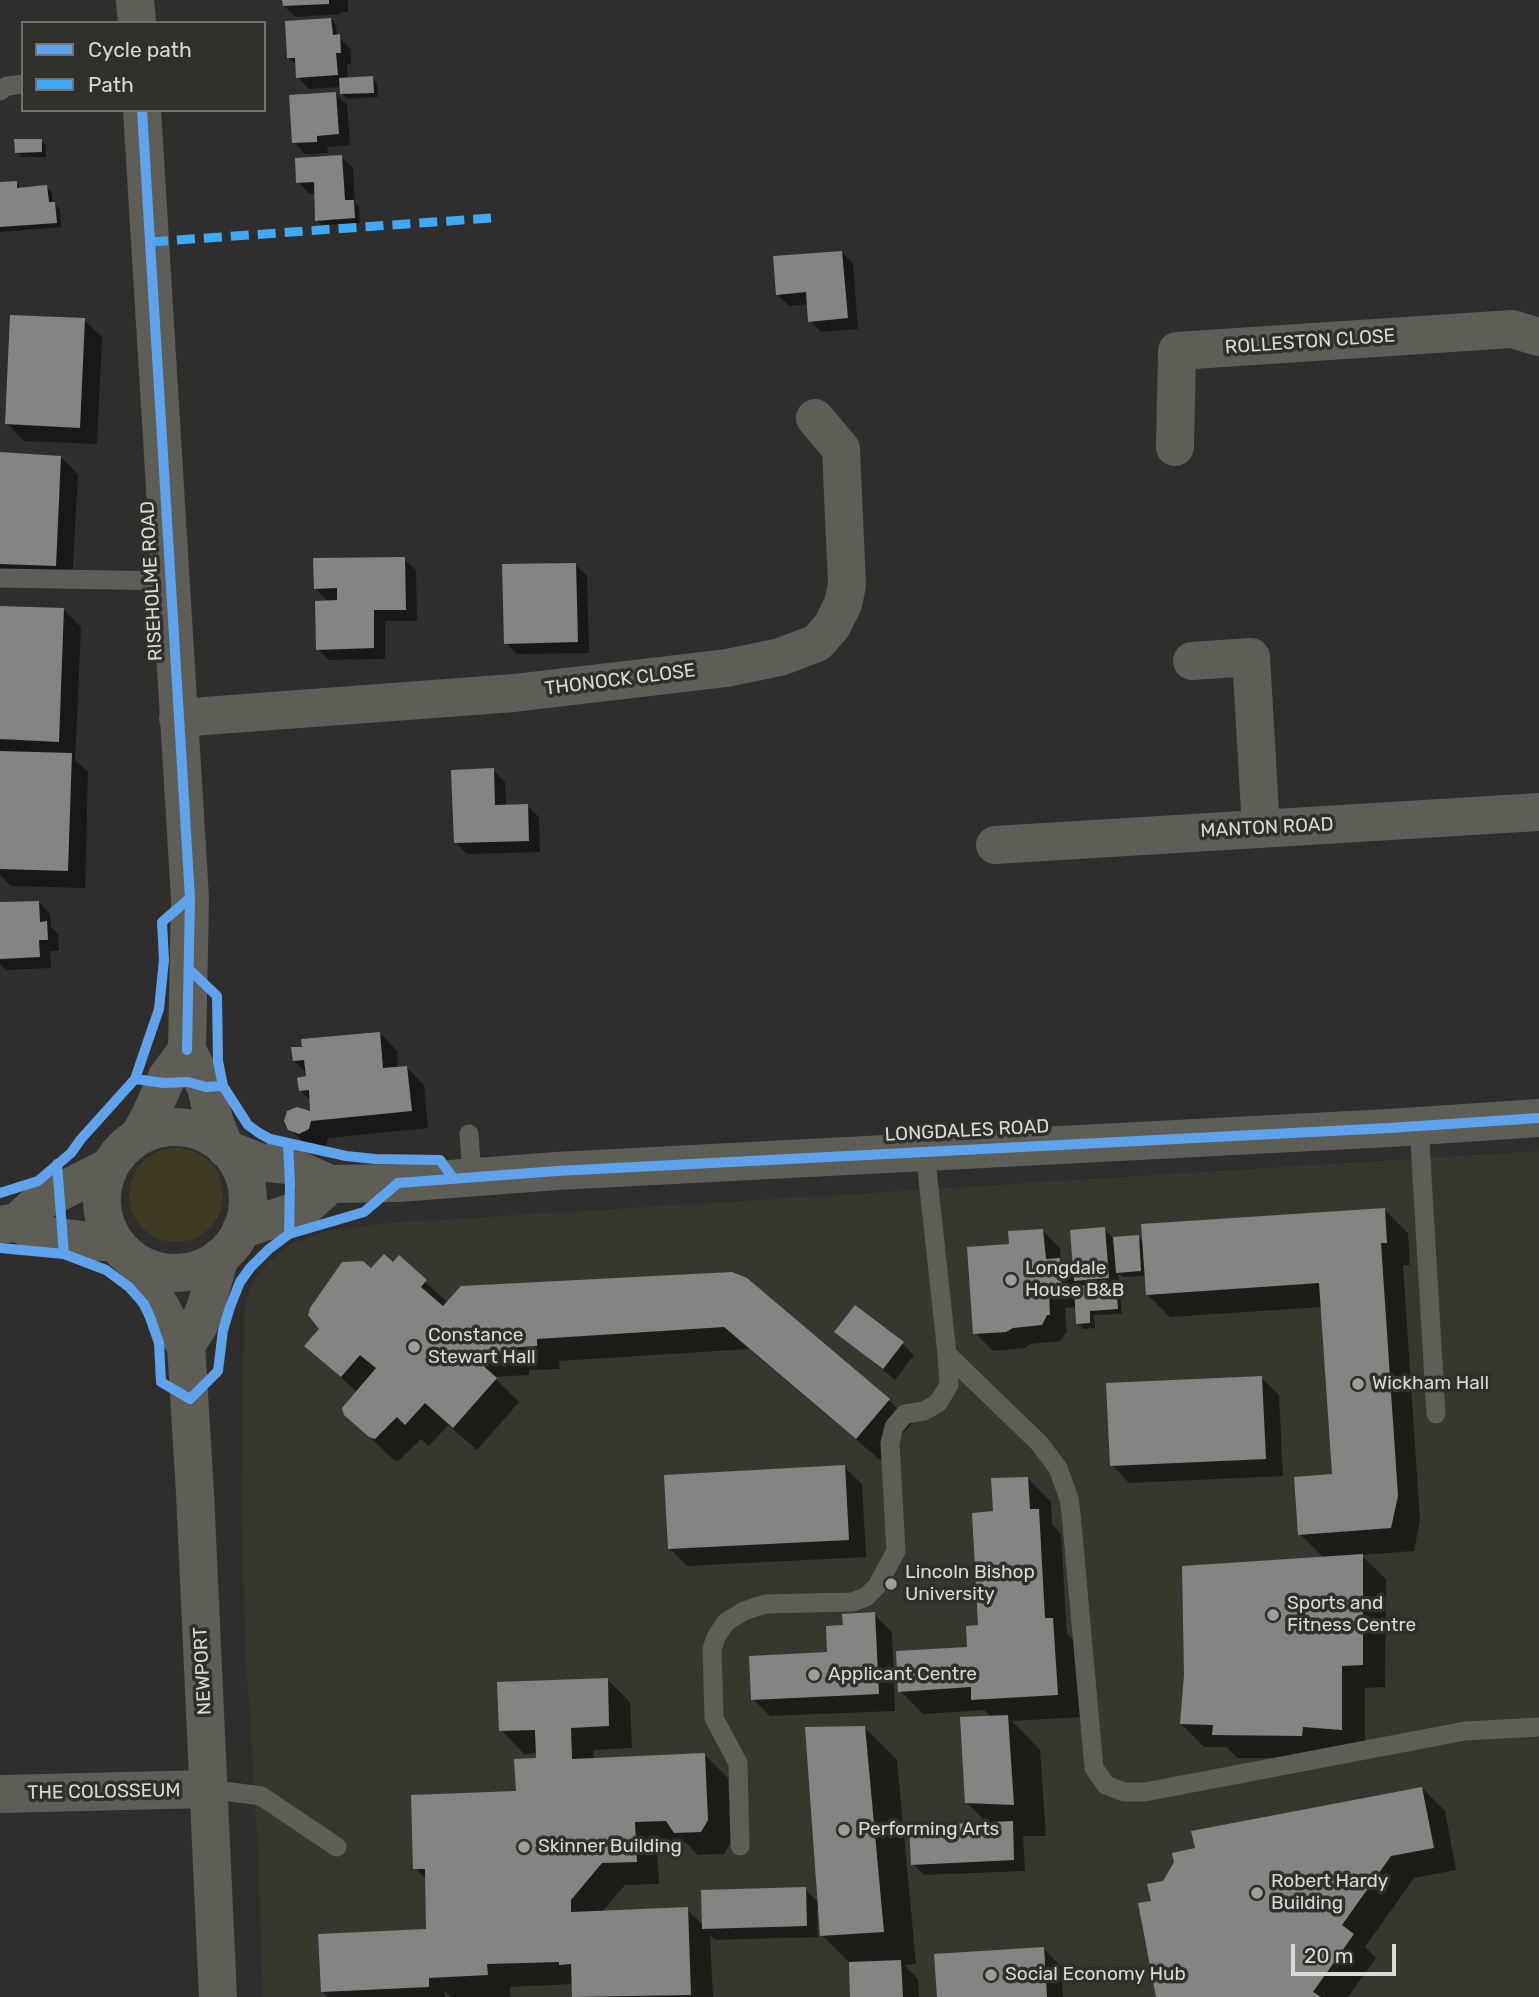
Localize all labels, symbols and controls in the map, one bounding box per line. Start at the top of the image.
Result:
legend [21,21,266,112]
text: Cycle path [88,37,192,62]
text: Path [88,72,134,97]
street label: ROLLESTON CLOSE [1224,325,1396,359]
street label: RISEHOLME ROAD [136,500,168,662]
street label: THONOCK CLOSE [543,659,697,701]
street label: MANTON ROAD [1200,813,1334,843]
street label: LONGDALES ROAD [884,1115,1050,1147]
place label: Longdale House B&B [1025,1258,1124,1302]
marker: Longdale House B&B [1003,1272,1019,1288]
place label: Constance Stewart Hall [428,1325,536,1369]
marker: Constance Stewart Hall [406,1339,422,1355]
place label: Wickham Hall [1372,1373,1489,1395]
marker: Wickham Hall [1350,1376,1366,1392]
place label: Lincoln Bishop University [905,1562,1035,1606]
marker: Lincoln Bishop University [883,1576,899,1592]
place label: Sports and Fitness Centre [1287,1593,1416,1637]
marker: Sports and Fitness Centre [1265,1607,1281,1623]
street label: NEWPORT [189,1626,217,1716]
place label: Applicant Centre [828,1664,977,1686]
marker: Applicant Centre [806,1667,822,1683]
street label: THE COLOSSEUM [27,1779,181,1805]
place label: Performing Arts [858,1819,999,1841]
marker: Performing Arts [836,1822,852,1838]
place label: Skinner Building [538,1836,682,1858]
marker: Skinner Building [516,1839,532,1855]
place label: Robert Hardy Building [1271,1871,1388,1915]
marker: Robert Hardy Building [1249,1885,1265,1901]
scale bar [1294,1930,1399,1974]
text: 20 m [1304,1943,1353,1968]
place label: Social Economy Hub [1005,1964,1186,1986]
marker: Social Economy Hub [983,1967,999,1983]

